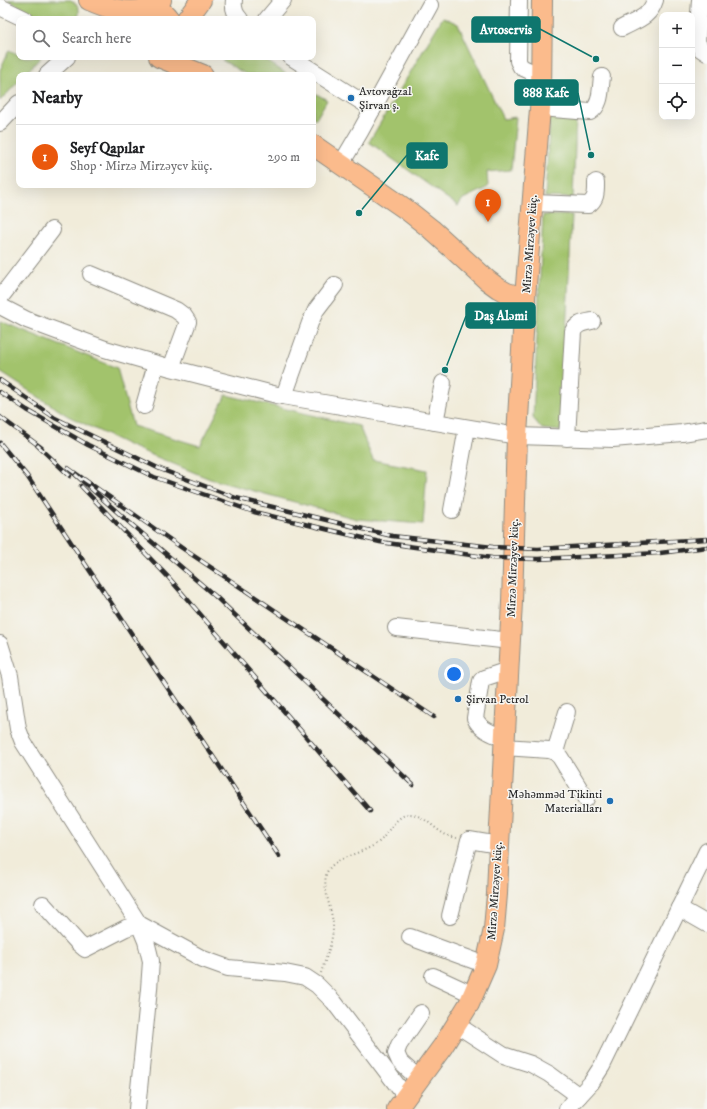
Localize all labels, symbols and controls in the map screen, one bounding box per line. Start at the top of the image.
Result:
map controls [659,12,695,120]
button: + [659,12,695,48]
search box [16,16,316,60]
callout: Avtoservis [472,17,540,42]
text: Avtoservis [479,22,533,38]
icon: search [30,27,52,49]
text: Search here [62,29,131,48]
button: − [659,48,695,84]
callout: 888 Kafe [515,80,578,105]
place label: Avtovağzal Şirvan ş. [359,84,412,113]
button: locate [659,84,695,120]
text: 888 Kafe [523,85,570,101]
text: Nearby [32,87,82,109]
marker: Avtovağzal Şirvan ş. [346,93,356,103]
text: Seyf Qapılar [70,139,145,158]
callout: Kafe [407,143,447,168]
text: Kafe [415,148,440,164]
text: 1 [43,149,47,165]
text: 290 m [268,149,300,165]
text: Shop · Mirzə Mirzəyev küç. [70,158,212,174]
pin: 1 [475,189,501,222]
street label: Mirzə Mirzəyev küç. [519,194,541,294]
callout: Daş Aləmi [466,303,535,328]
text: Daş Aləmi [474,308,528,325]
street label: Mirzə Mirzəyev küç. [504,518,522,618]
your location [444,664,464,684]
place label: Şirvan Petrol [466,692,529,707]
marker: Şirvan Petrol [453,694,463,704]
place label: Məhəmməd Tikinti Materialları [508,787,602,816]
marker: Məhəmməd Tikinti Materialları [605,796,615,806]
street label: Mirzə Mirzəyev küç. [484,841,506,941]

